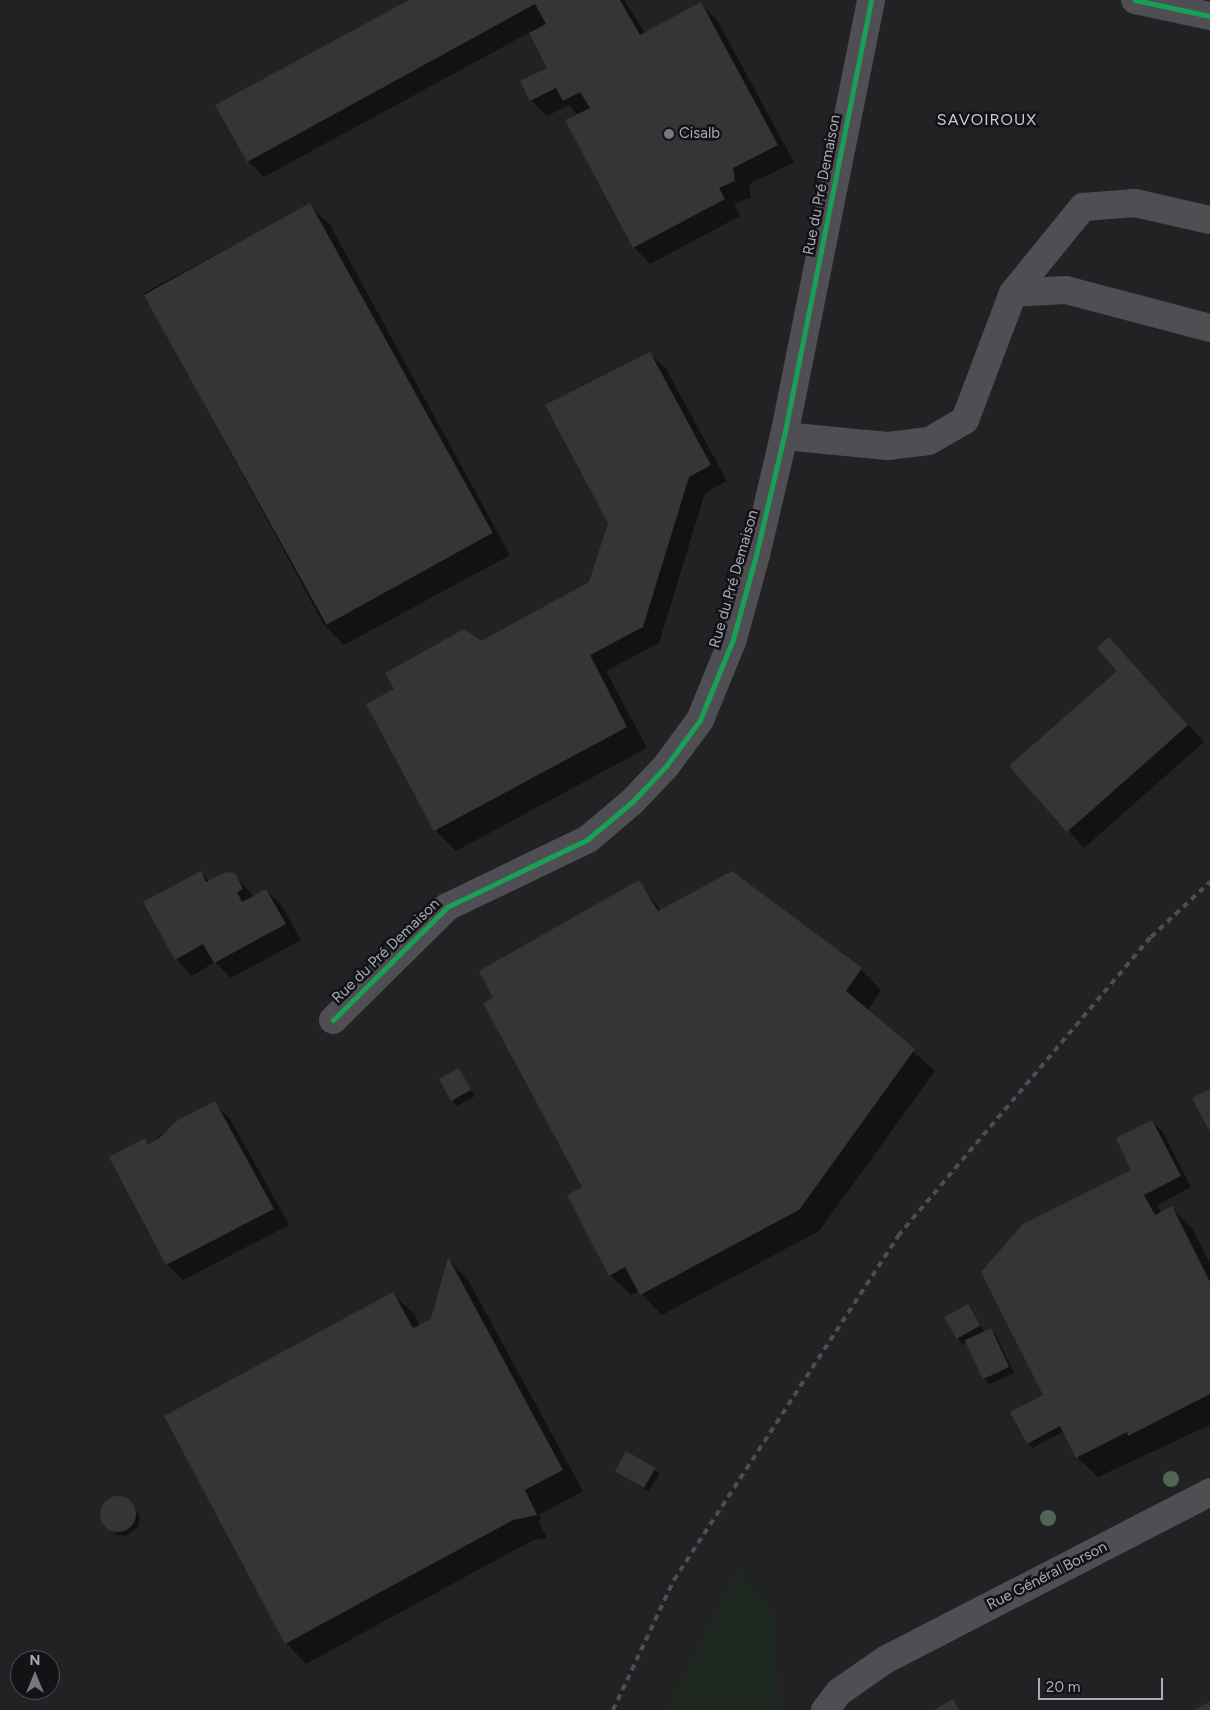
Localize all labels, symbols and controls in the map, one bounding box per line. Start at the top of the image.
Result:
district label: SAVOIROUX [936,110,1038,130]
street label: Rue du Pré Demaison [800,113,844,257]
place label: Cisalb [679,125,720,143]
marker: Cisalb [663,128,675,140]
street label: Rue du Pré Demaison [706,508,762,650]
street label: Rue du Pré Demaison [328,895,444,1007]
street label: Rue Général Borson [984,1538,1110,1614]
north arrow [10,1650,60,1700]
text: N [30,1652,40,1669]
scale bar [1040,1668,1165,1700]
text: 20 m [1046,1678,1080,1696]

